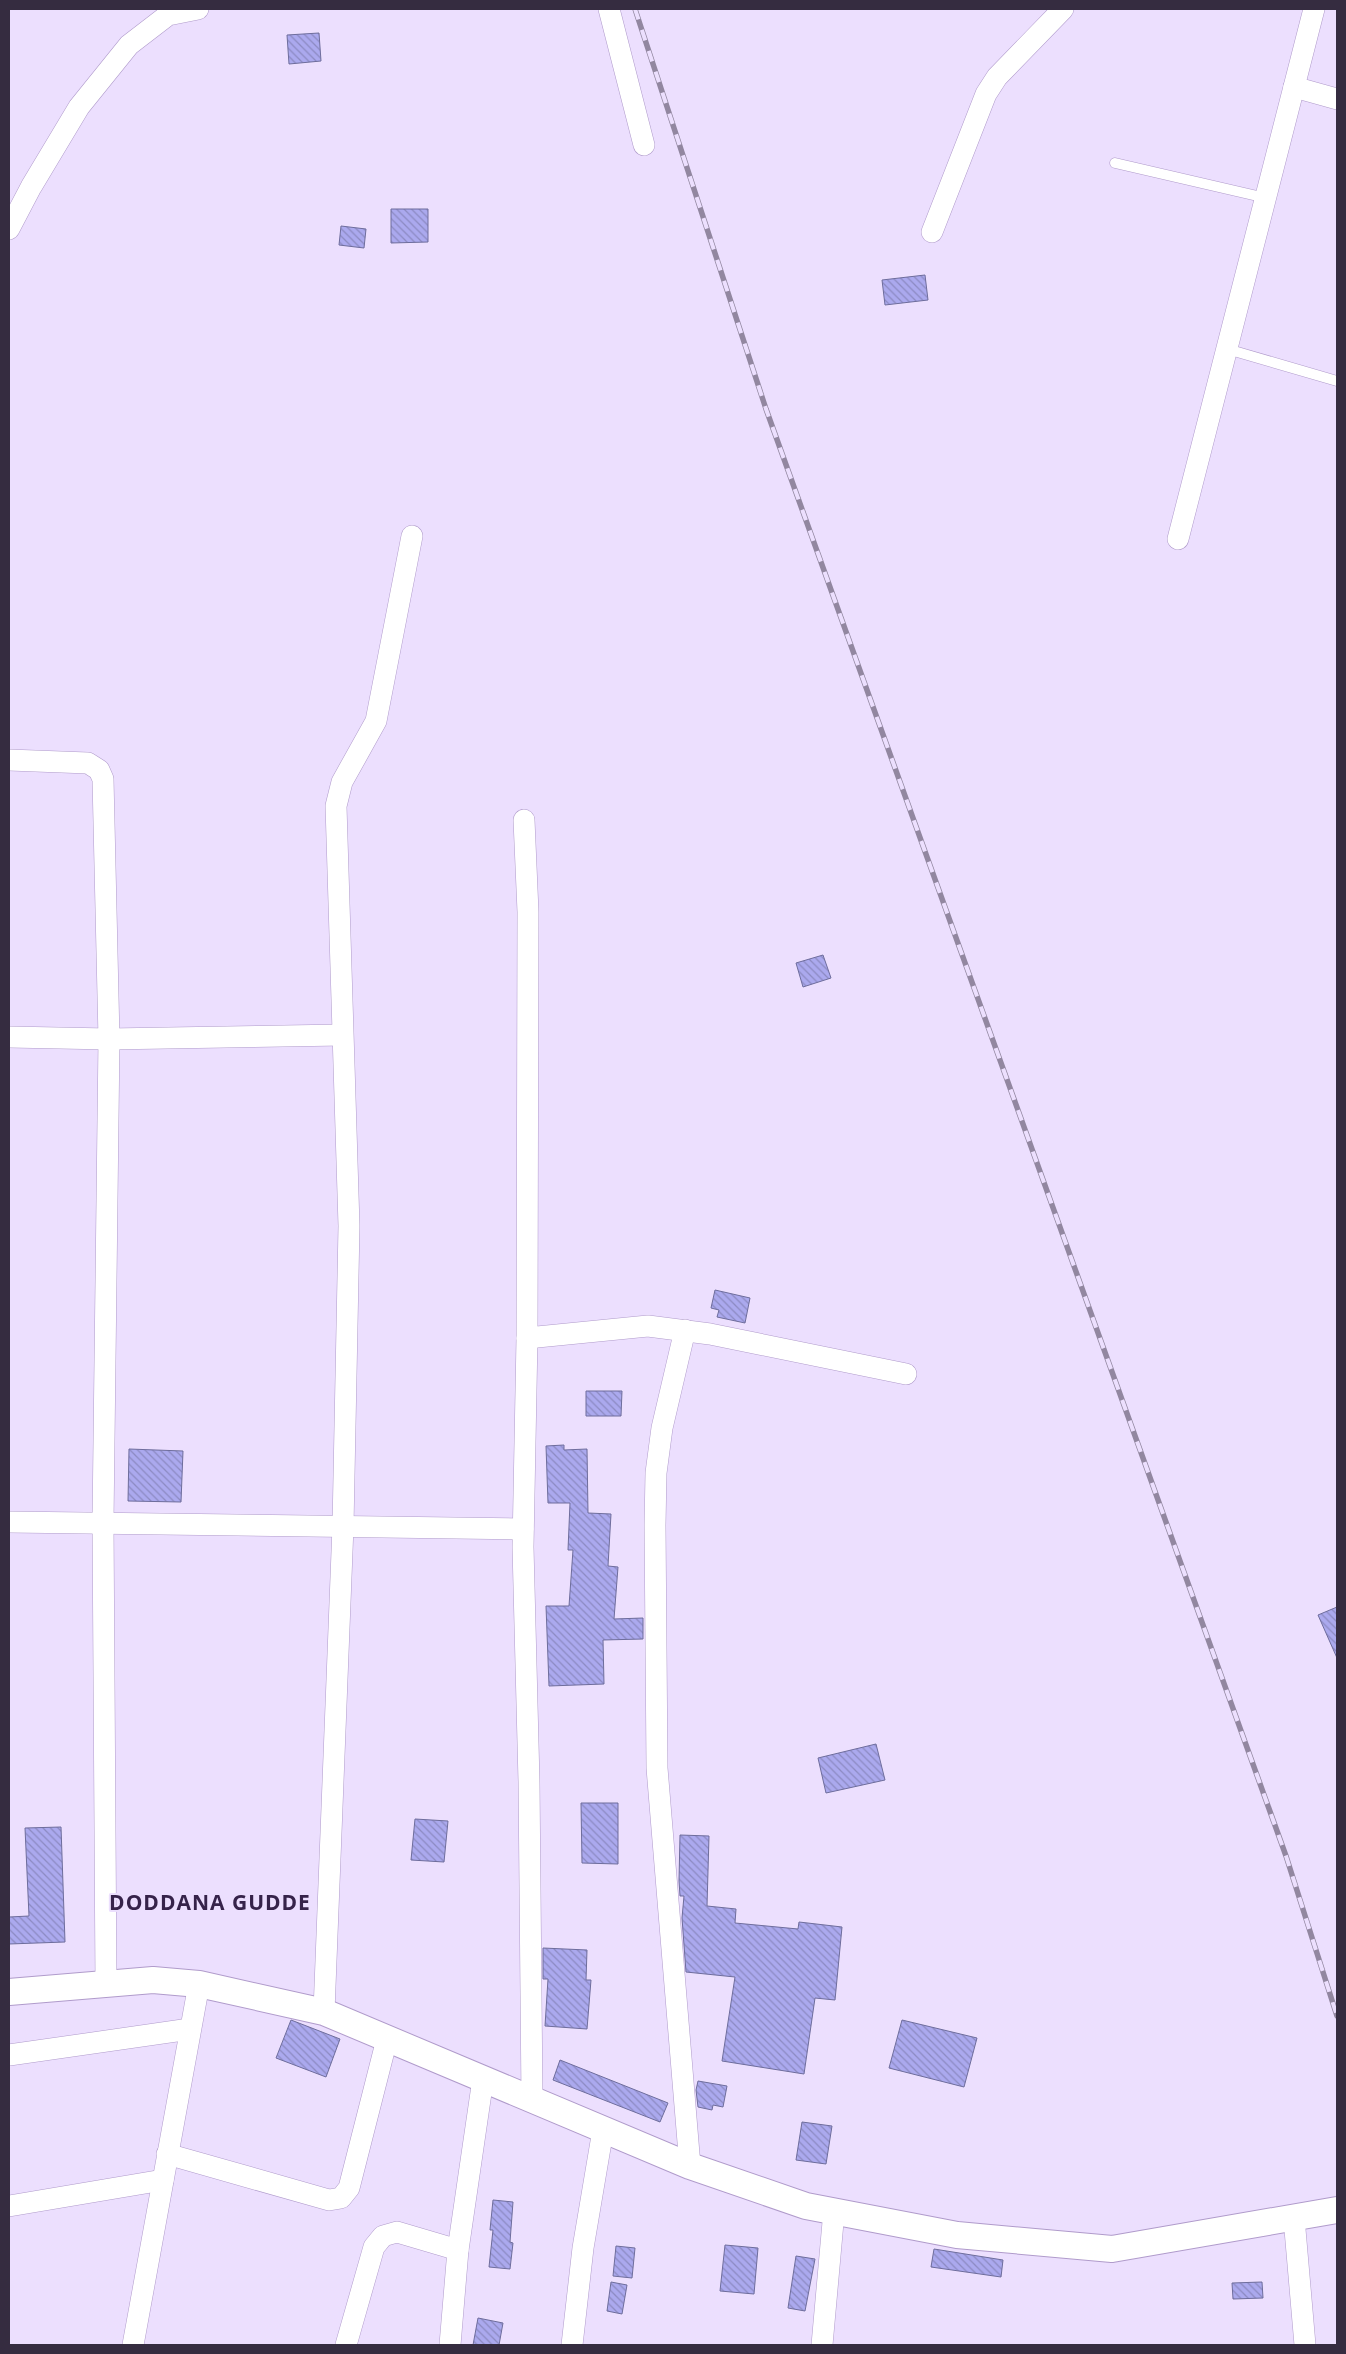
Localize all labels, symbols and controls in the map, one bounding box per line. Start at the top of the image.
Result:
district label: DODDANA GUDDE [109,1888,311,1916]

